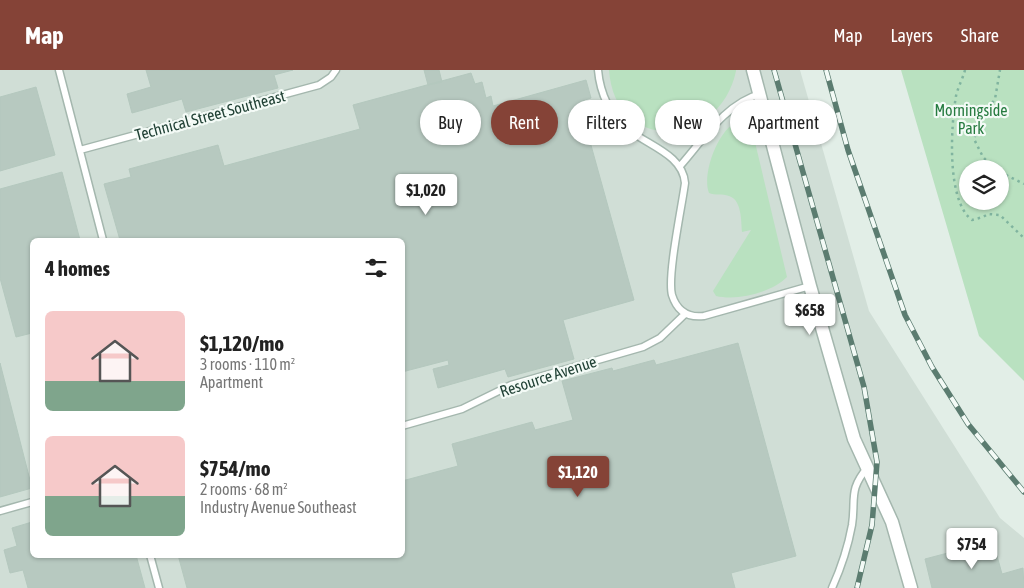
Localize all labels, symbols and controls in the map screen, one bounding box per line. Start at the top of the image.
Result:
text: Map [25,22,64,49]
text: Map [833,25,862,46]
text: Layers [890,25,933,46]
text: Share [961,25,999,46]
street label: Technical Street Southeast [133,86,287,144]
chip: Buy [420,100,481,145]
chip: Rent [491,100,558,145]
chip: Filters [568,100,645,145]
chip: New [655,100,720,145]
chip: Apartment [730,100,837,145]
park label: Morningside Park [934,101,1008,137]
map controls [959,160,1009,210]
button: layers [959,160,1009,210]
pin: $1,020 [385,174,467,216]
text: $1,020 [406,181,446,199]
icon: filters [362,254,390,282]
text: 4 homes [45,256,110,280]
pin: $658 [780,294,840,336]
text: $658 [795,301,825,319]
icon: home [85,331,145,391]
text: $1,120/mo [200,331,284,355]
street label: Resource Avenue [497,352,599,400]
text: 3 rooms · 110 m² [200,355,295,373]
text: Apartment [200,373,263,391]
icon: home [85,456,145,516]
text: $754/mo [200,456,271,480]
pin: $1,120 [537,456,619,498]
text: $1,120 [558,463,598,481]
text: 2 rooms · 68 m² [200,480,288,498]
text: Industry Avenue Southeast [200,498,357,516]
pin: $754 [942,528,1002,570]
text: $754 [957,535,987,553]

